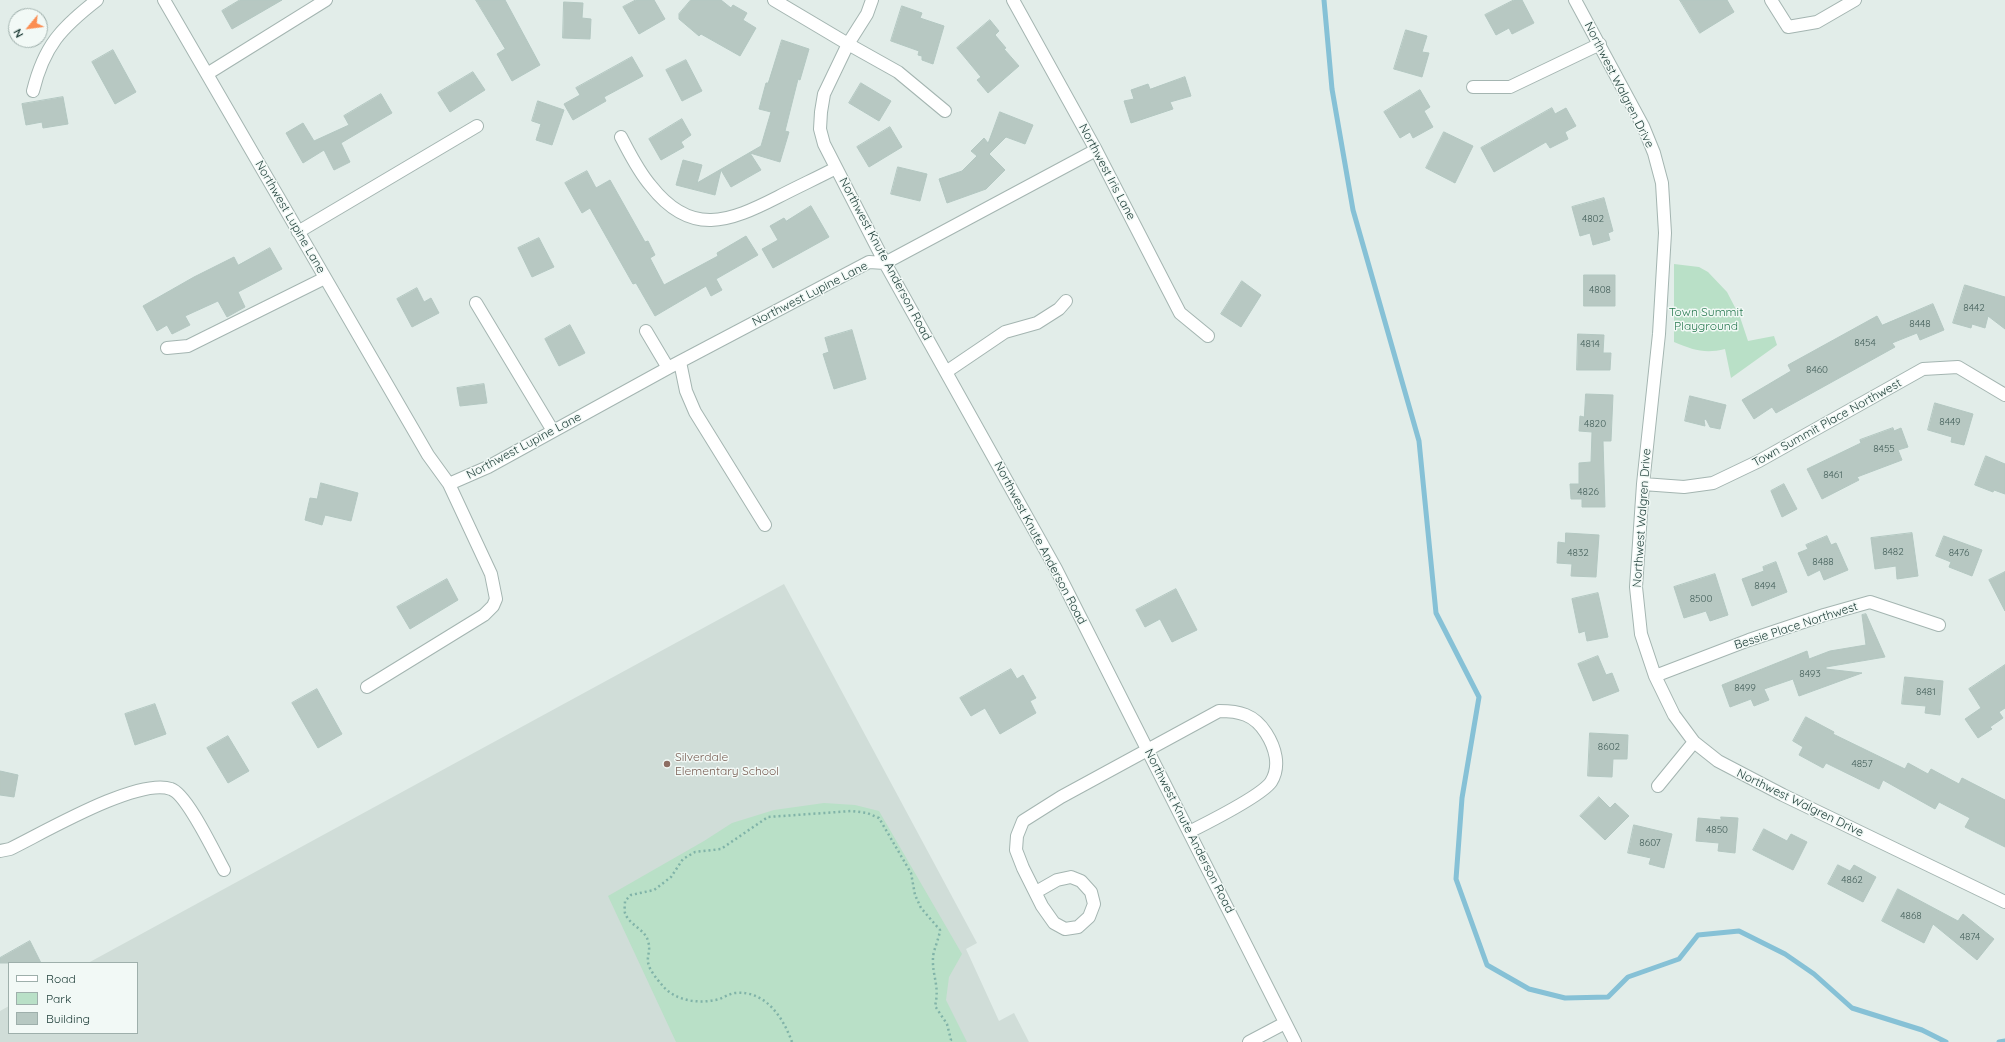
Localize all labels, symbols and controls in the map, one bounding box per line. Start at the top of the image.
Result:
north arrow [8,8,48,48]
street label: Northwest Walgren Drive [1581,20,1657,150]
text: N [10,26,26,40]
street label: Northwest Iris Lane [1076,122,1138,222]
street label: Northwest Lupine Lane [252,158,328,276]
street label: Northwest Knute Anderson Road [836,175,934,343]
house number: 4802 [1582,213,1604,225]
street label: Northwest Lupine Lane [750,259,870,329]
house number: 4808 [1589,284,1611,296]
house number: 8442 [1963,302,1985,314]
park label: Town Summit Playground [1669,305,1743,333]
house number: 8448 [1909,318,1931,330]
house number: 8454 [1854,337,1876,349]
house number: 4814 [1580,338,1600,350]
house number: 8460 [1806,364,1828,376]
street label: Town Summit Place Northwest [1750,376,1904,470]
street label: Northwest Lupine Lane [464,410,584,482]
house number: 8449 [1939,416,1961,428]
house number: 4820 [1584,418,1606,430]
house number: 8455 [1873,443,1895,455]
street label: Northwest Walgren Drive [1630,448,1654,588]
street label: Northwest Knute Anderson Road [991,459,1089,627]
house number: 8461 [1823,469,1843,481]
house number: 4826 [1577,486,1599,498]
house number: 8482 [1882,546,1904,558]
house number: 4832 [1567,547,1589,559]
house number: 8476 [1949,547,1969,559]
house number: 8488 [1812,556,1834,568]
house number: 8494 [1754,580,1776,592]
house number: 8500 [1690,593,1712,605]
street label: Bessie Place Northwest [1732,599,1860,653]
house number: 8493 [1799,668,1821,680]
house number: 8499 [1734,682,1756,694]
house number: 8481 [1916,686,1936,698]
house number: 8602 [1598,741,1620,753]
street label: Northwest Knute Anderson Road [1141,747,1237,915]
place label: Silverdale Elementary School [675,750,779,778]
house number: 4857 [1851,758,1873,770]
marker: Silverdale Elementary School [662,759,672,769]
street label: Northwest Walgren Drive [1734,766,1866,840]
house number: 4850 [1706,824,1728,836]
house number: 8607 [1639,837,1661,849]
house number: 4862 [1841,874,1863,886]
house number: 4868 [1900,910,1922,922]
house number: 4874 [1960,931,1980,943]
legend [8,962,138,1034]
text: Road [46,971,76,986]
text: Park [46,991,71,1006]
text: Building [46,1011,90,1026]

